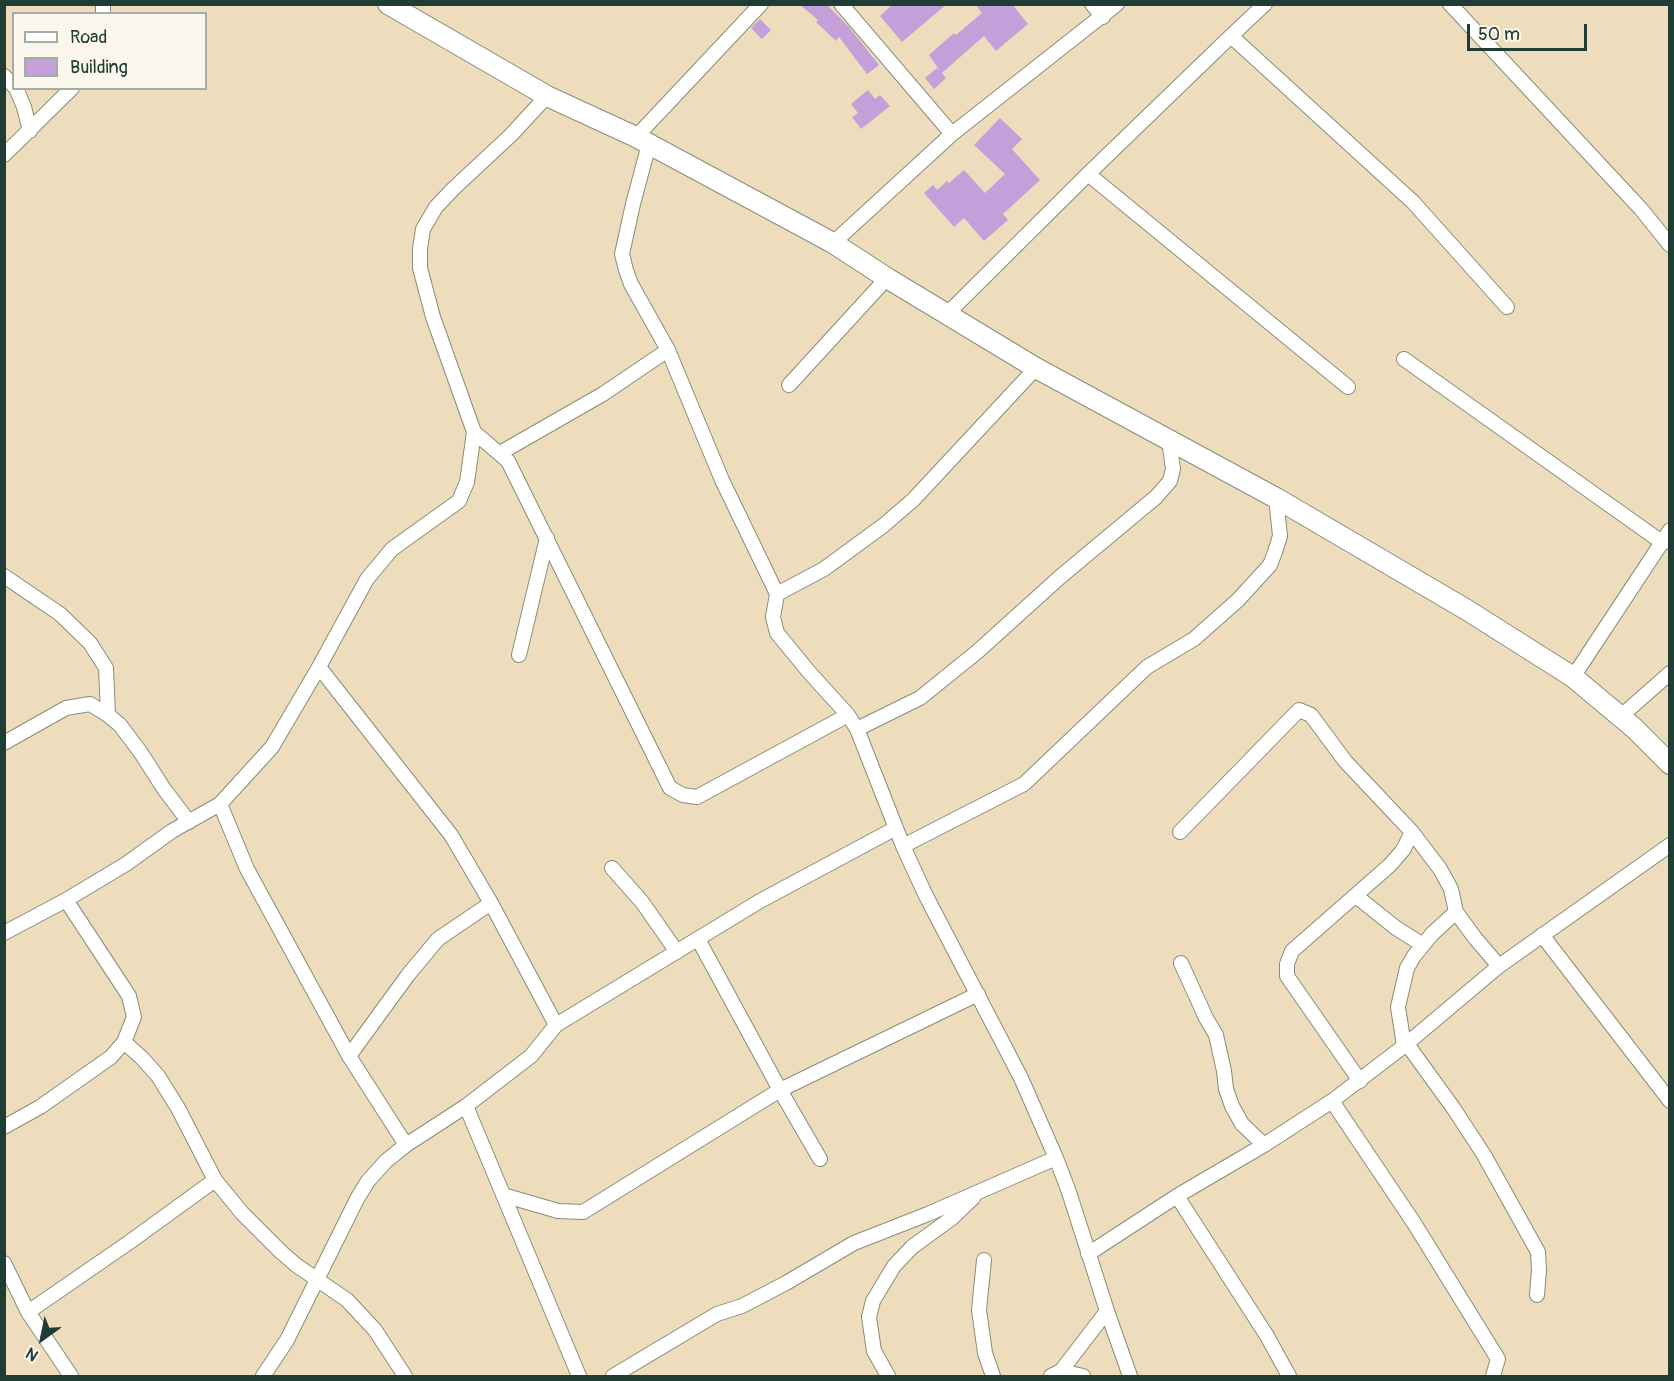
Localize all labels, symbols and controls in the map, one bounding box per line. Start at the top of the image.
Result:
legend [12,12,207,90]
scale bar [1470,12,1590,50]
text: 50 m [1478,23,1520,46]
text: Road [70,26,107,49]
text: Building [70,56,128,79]
north arrow [12,1309,72,1369]
text: N [22,1343,42,1365]

